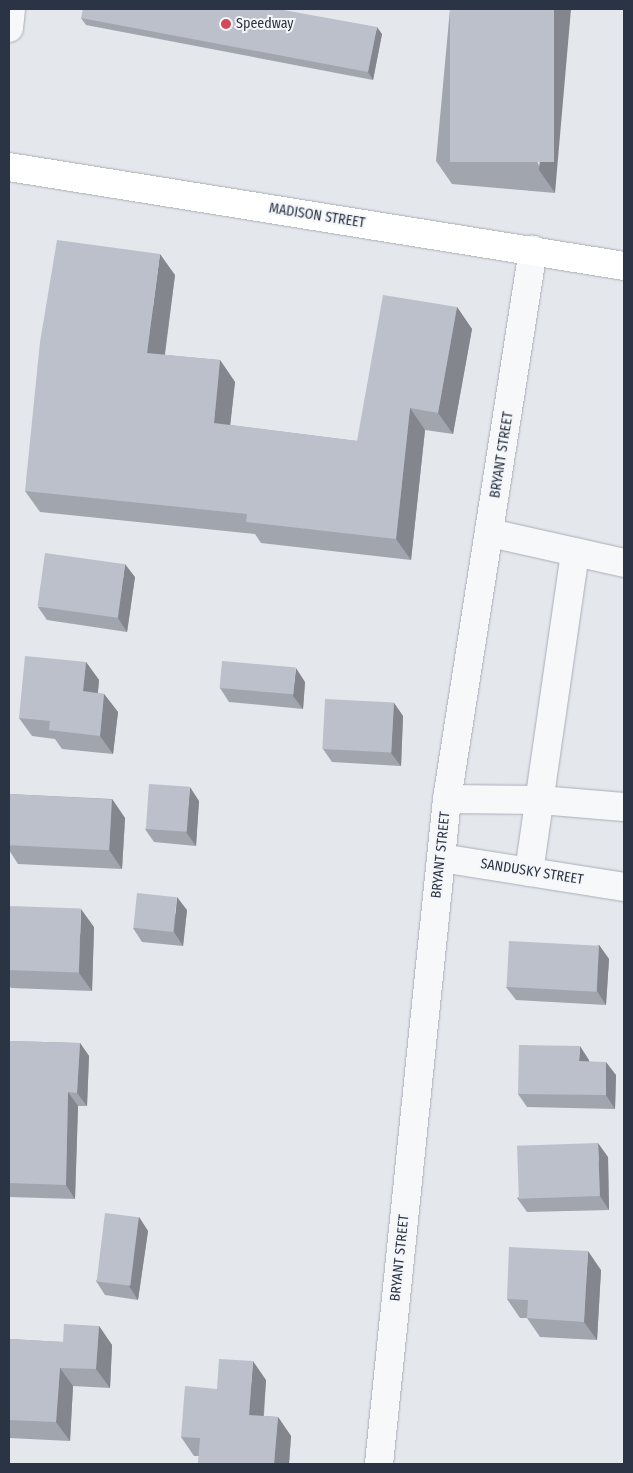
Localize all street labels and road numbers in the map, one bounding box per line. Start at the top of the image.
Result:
street label: MADISON STREET [268,200,366,232]
street label: BRYANT STREET [487,411,517,499]
street label: BRYANT STREET [428,811,454,899]
street label: SANDUSKY STREET [479,856,585,888]
street label: BRYANT STREET [387,1214,413,1302]

